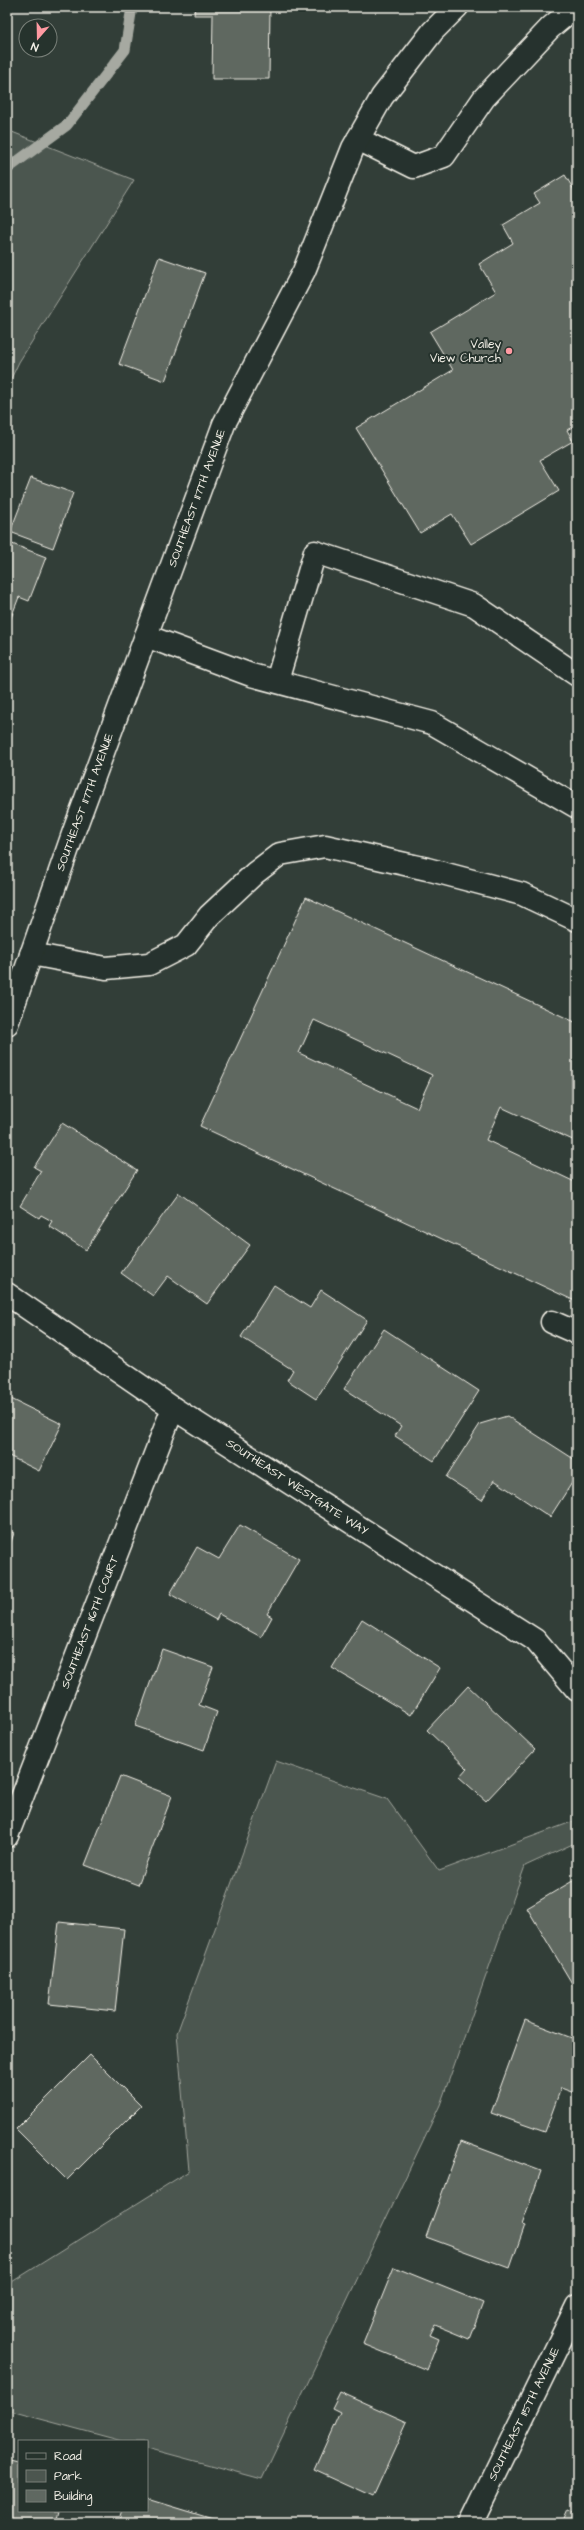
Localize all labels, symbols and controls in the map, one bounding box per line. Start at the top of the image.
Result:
north arrow [18,18,58,58]
text: N [29,39,41,55]
place label: Valley View Church [430,336,501,367]
marker: Valley View Church [504,346,514,356]
street label: SOUTHEAST 117TH AVENUE [164,427,230,569]
street label: SOUTHEAST 117TH AVENUE [52,731,118,873]
street label: SOUTHEAST WESTGATE WAY [223,1435,372,1540]
street label: SOUTHEAST 116TH COURT [57,1552,123,1691]
street label: SOUTHEAST 115TH AVENUE [484,2344,564,2484]
legend [18,2440,148,2512]
text: Road [54,2448,82,2465]
text: Park [54,2468,82,2485]
text: Building [54,2488,92,2506]

